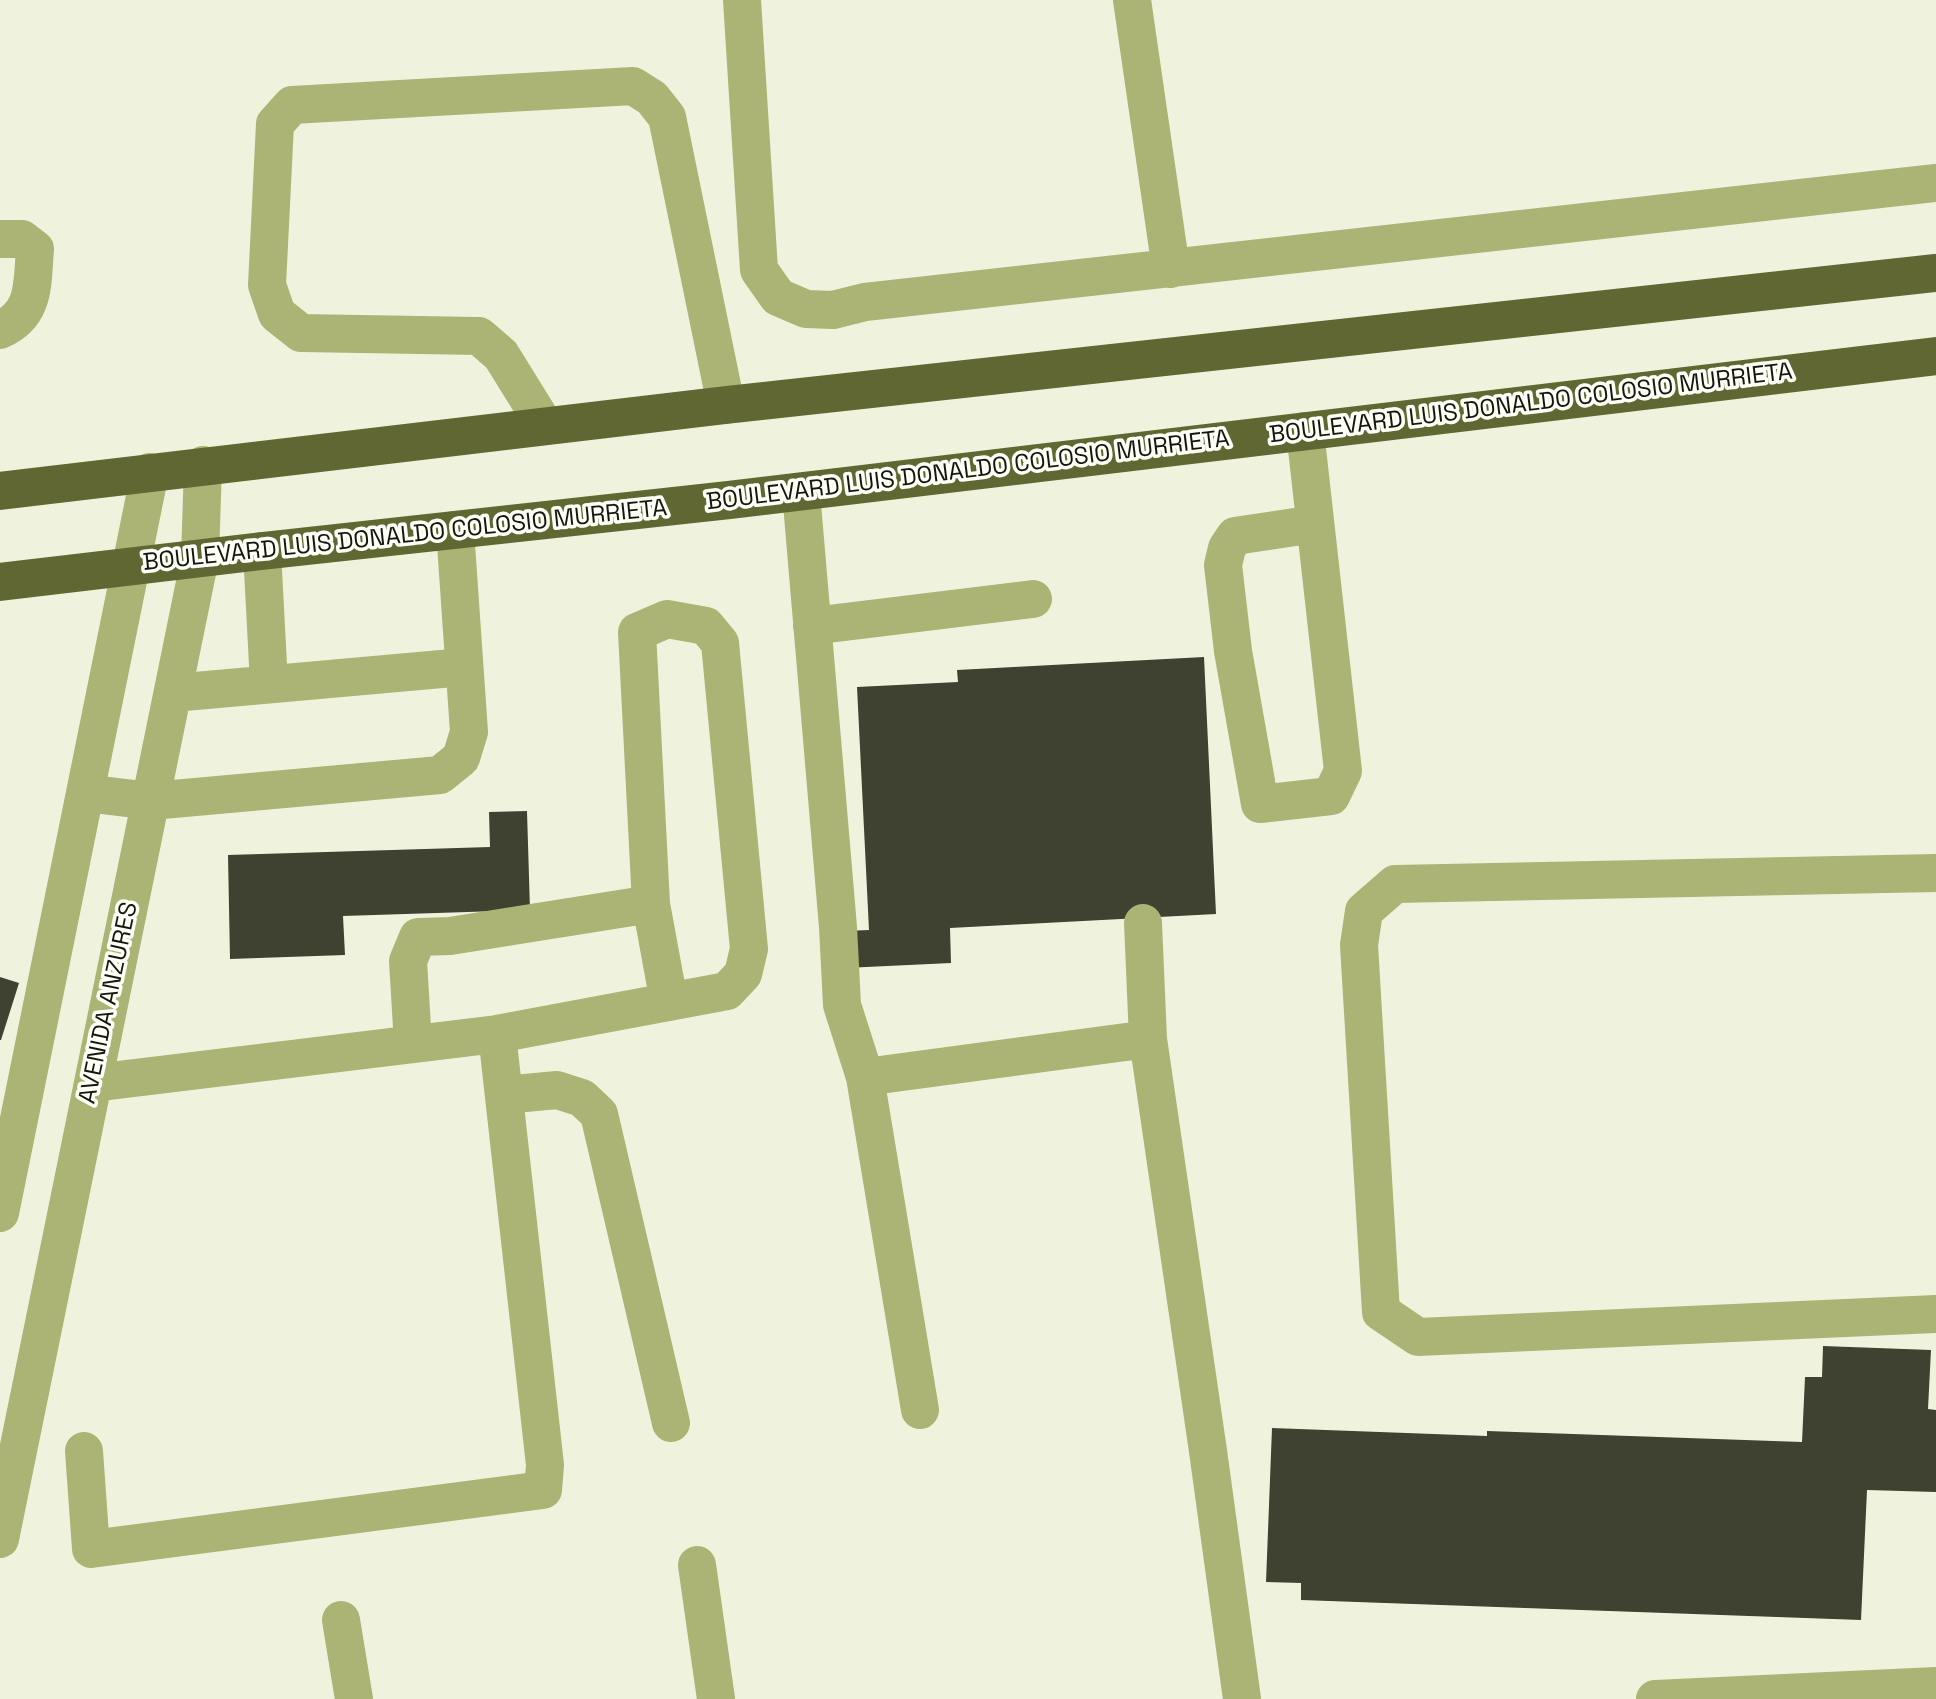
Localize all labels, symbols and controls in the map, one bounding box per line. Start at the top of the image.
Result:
street label: BOULEVARD LUIS DONALDO COLOSIO MURRIETA [1268,358,1794,450]
street label: BOULEVARD LUIS DONALDO COLOSIO MURRIETA [705,425,1231,517]
street label: BOULEVARD LUIS DONALDO COLOSIO MURRIETA [141,494,669,578]
street label: AVENIDA ANZURES [74,900,144,1106]

